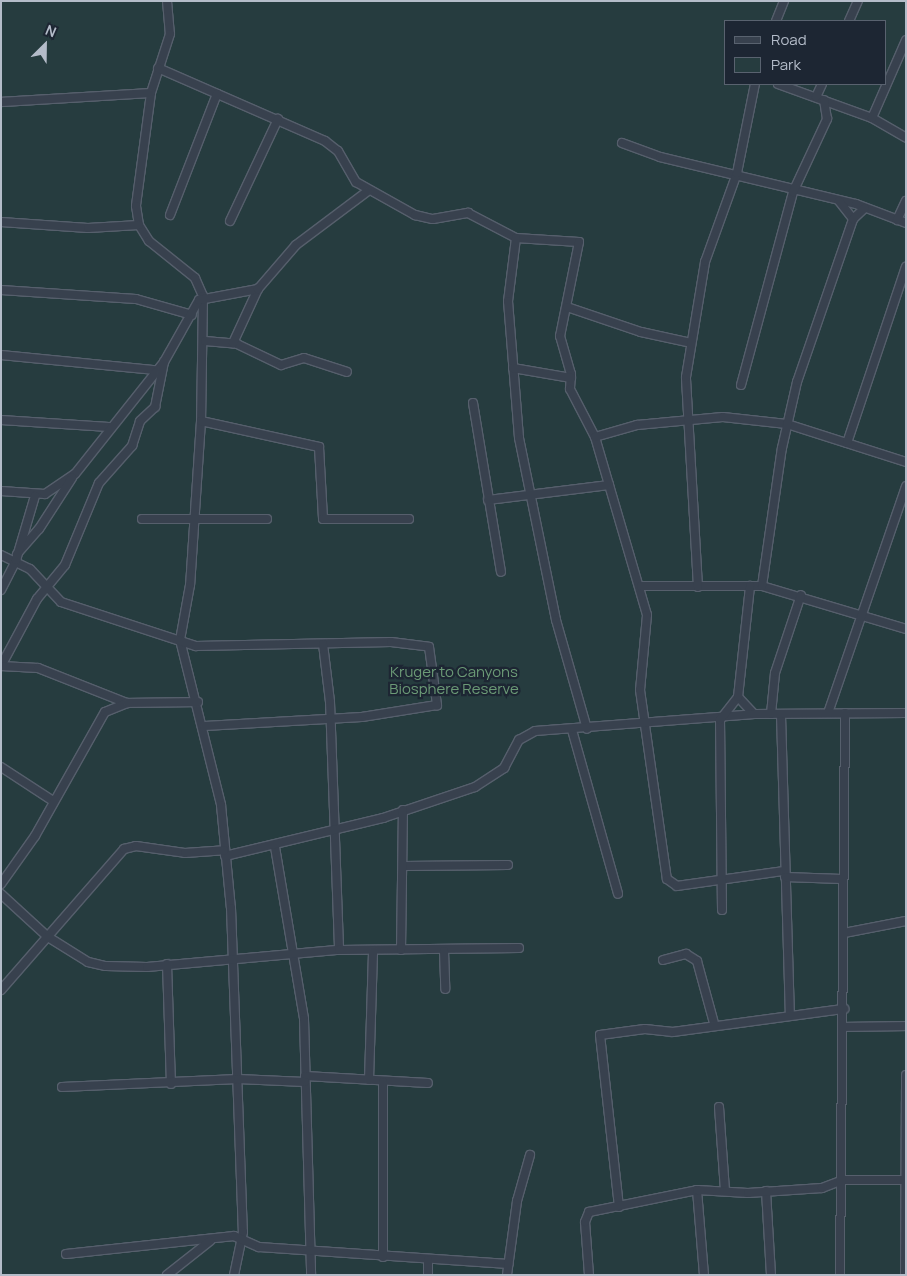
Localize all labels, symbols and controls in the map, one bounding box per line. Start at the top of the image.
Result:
north arrow [20,20,70,70]
text: N [43,20,59,41]
legend [724,20,887,85]
text: Road [771,29,807,50]
text: Park [771,54,801,75]
park label: Kruger to Canyons Biosphere Reserve [389,662,519,697]

